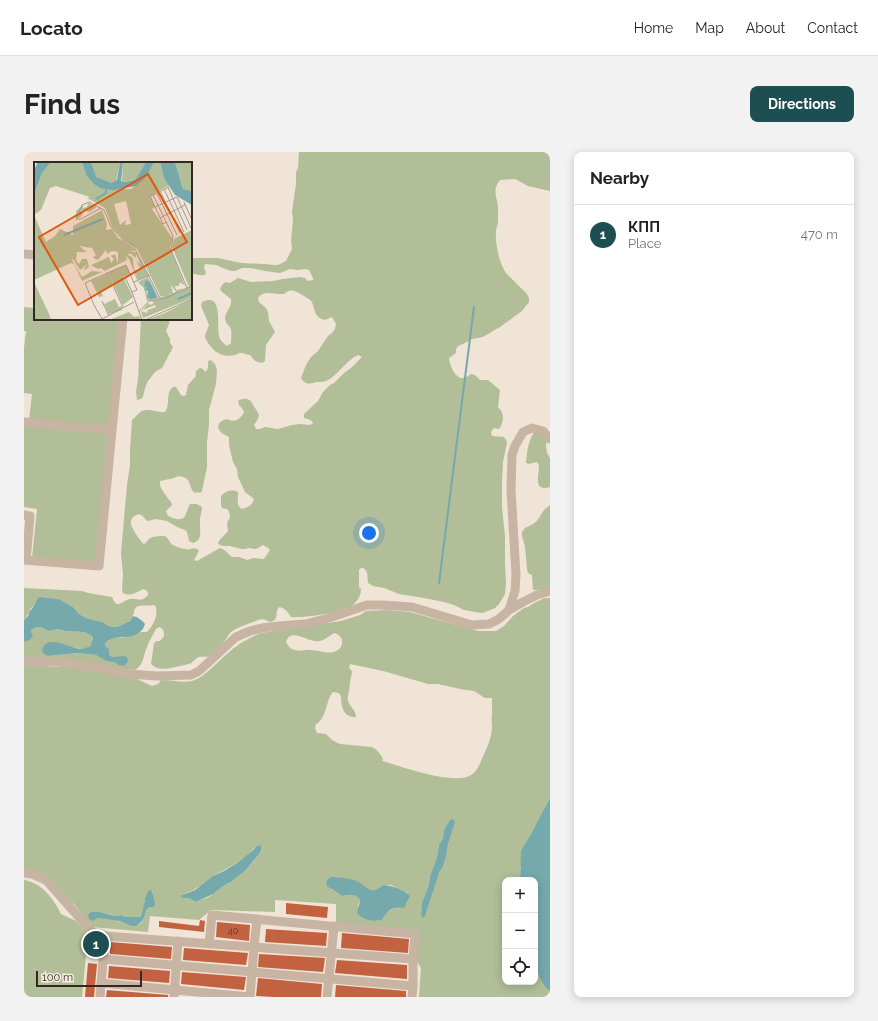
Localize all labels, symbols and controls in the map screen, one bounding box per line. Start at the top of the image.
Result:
text: Locato [20,17,83,39]
text: Home [634,20,673,36]
text: Map [695,20,724,36]
text: About [746,20,785,36]
text: Contact [807,20,858,36]
button: Directions [750,86,854,122]
text: Find us [24,88,120,121]
inset map [34,162,192,320]
text: Nearby [590,168,649,188]
text: КПП [628,218,660,236]
text: 1 [600,227,606,242]
text: 470 m [801,227,838,242]
text: Place [628,236,661,251]
your location [359,523,379,543]
map controls [502,877,538,985]
button: + [502,877,538,913]
button: − [502,913,538,949]
house number: 40 [228,926,239,936]
pin: 1 [83,929,109,959]
button: locate [502,949,538,985]
scale bar [36,969,142,988]
text: 100 m [42,971,73,984]

